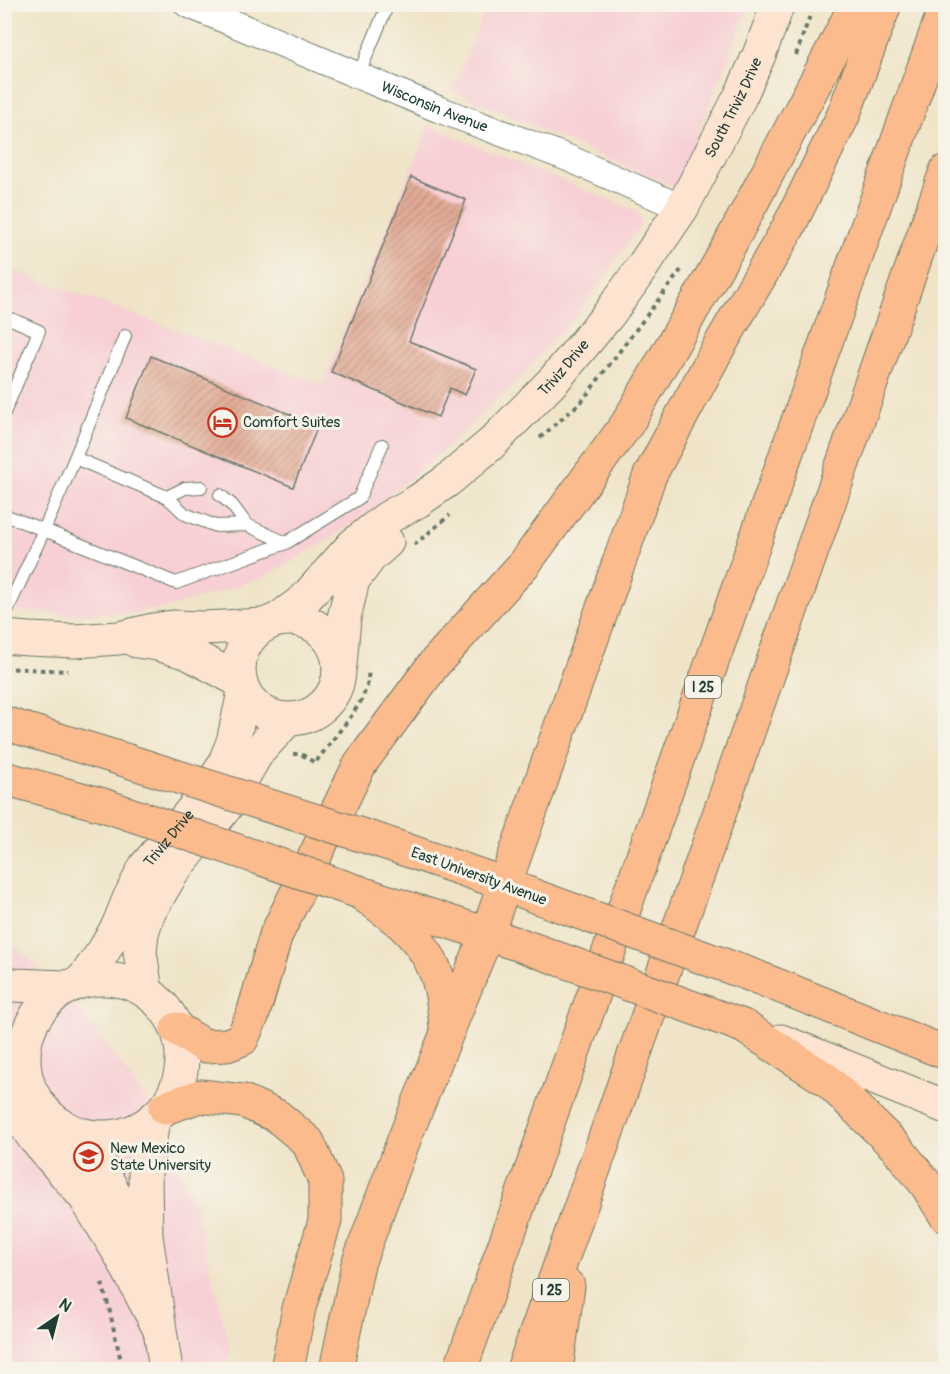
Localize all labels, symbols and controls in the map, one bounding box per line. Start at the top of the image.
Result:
street label: South Triviz Drive [701,54,767,161]
street label: Wisconsin Avenue [378,77,491,137]
street label: Triviz Drive [534,335,594,401]
hotel icon: Comfort Suites [206,406,238,438]
place label: Comfort Suites [243,413,340,432]
road number: I 25 [685,676,721,698]
street label: Triviz Drive [140,806,199,871]
street label: East University Avenue [408,843,550,910]
place label: New Mexico State University [110,1139,211,1175]
school or university icon: New Mexico State University [73,1141,105,1173]
road number: I 25 [533,1279,569,1301]
north arrow [27,1287,87,1347]
text: N [55,1294,75,1317]

